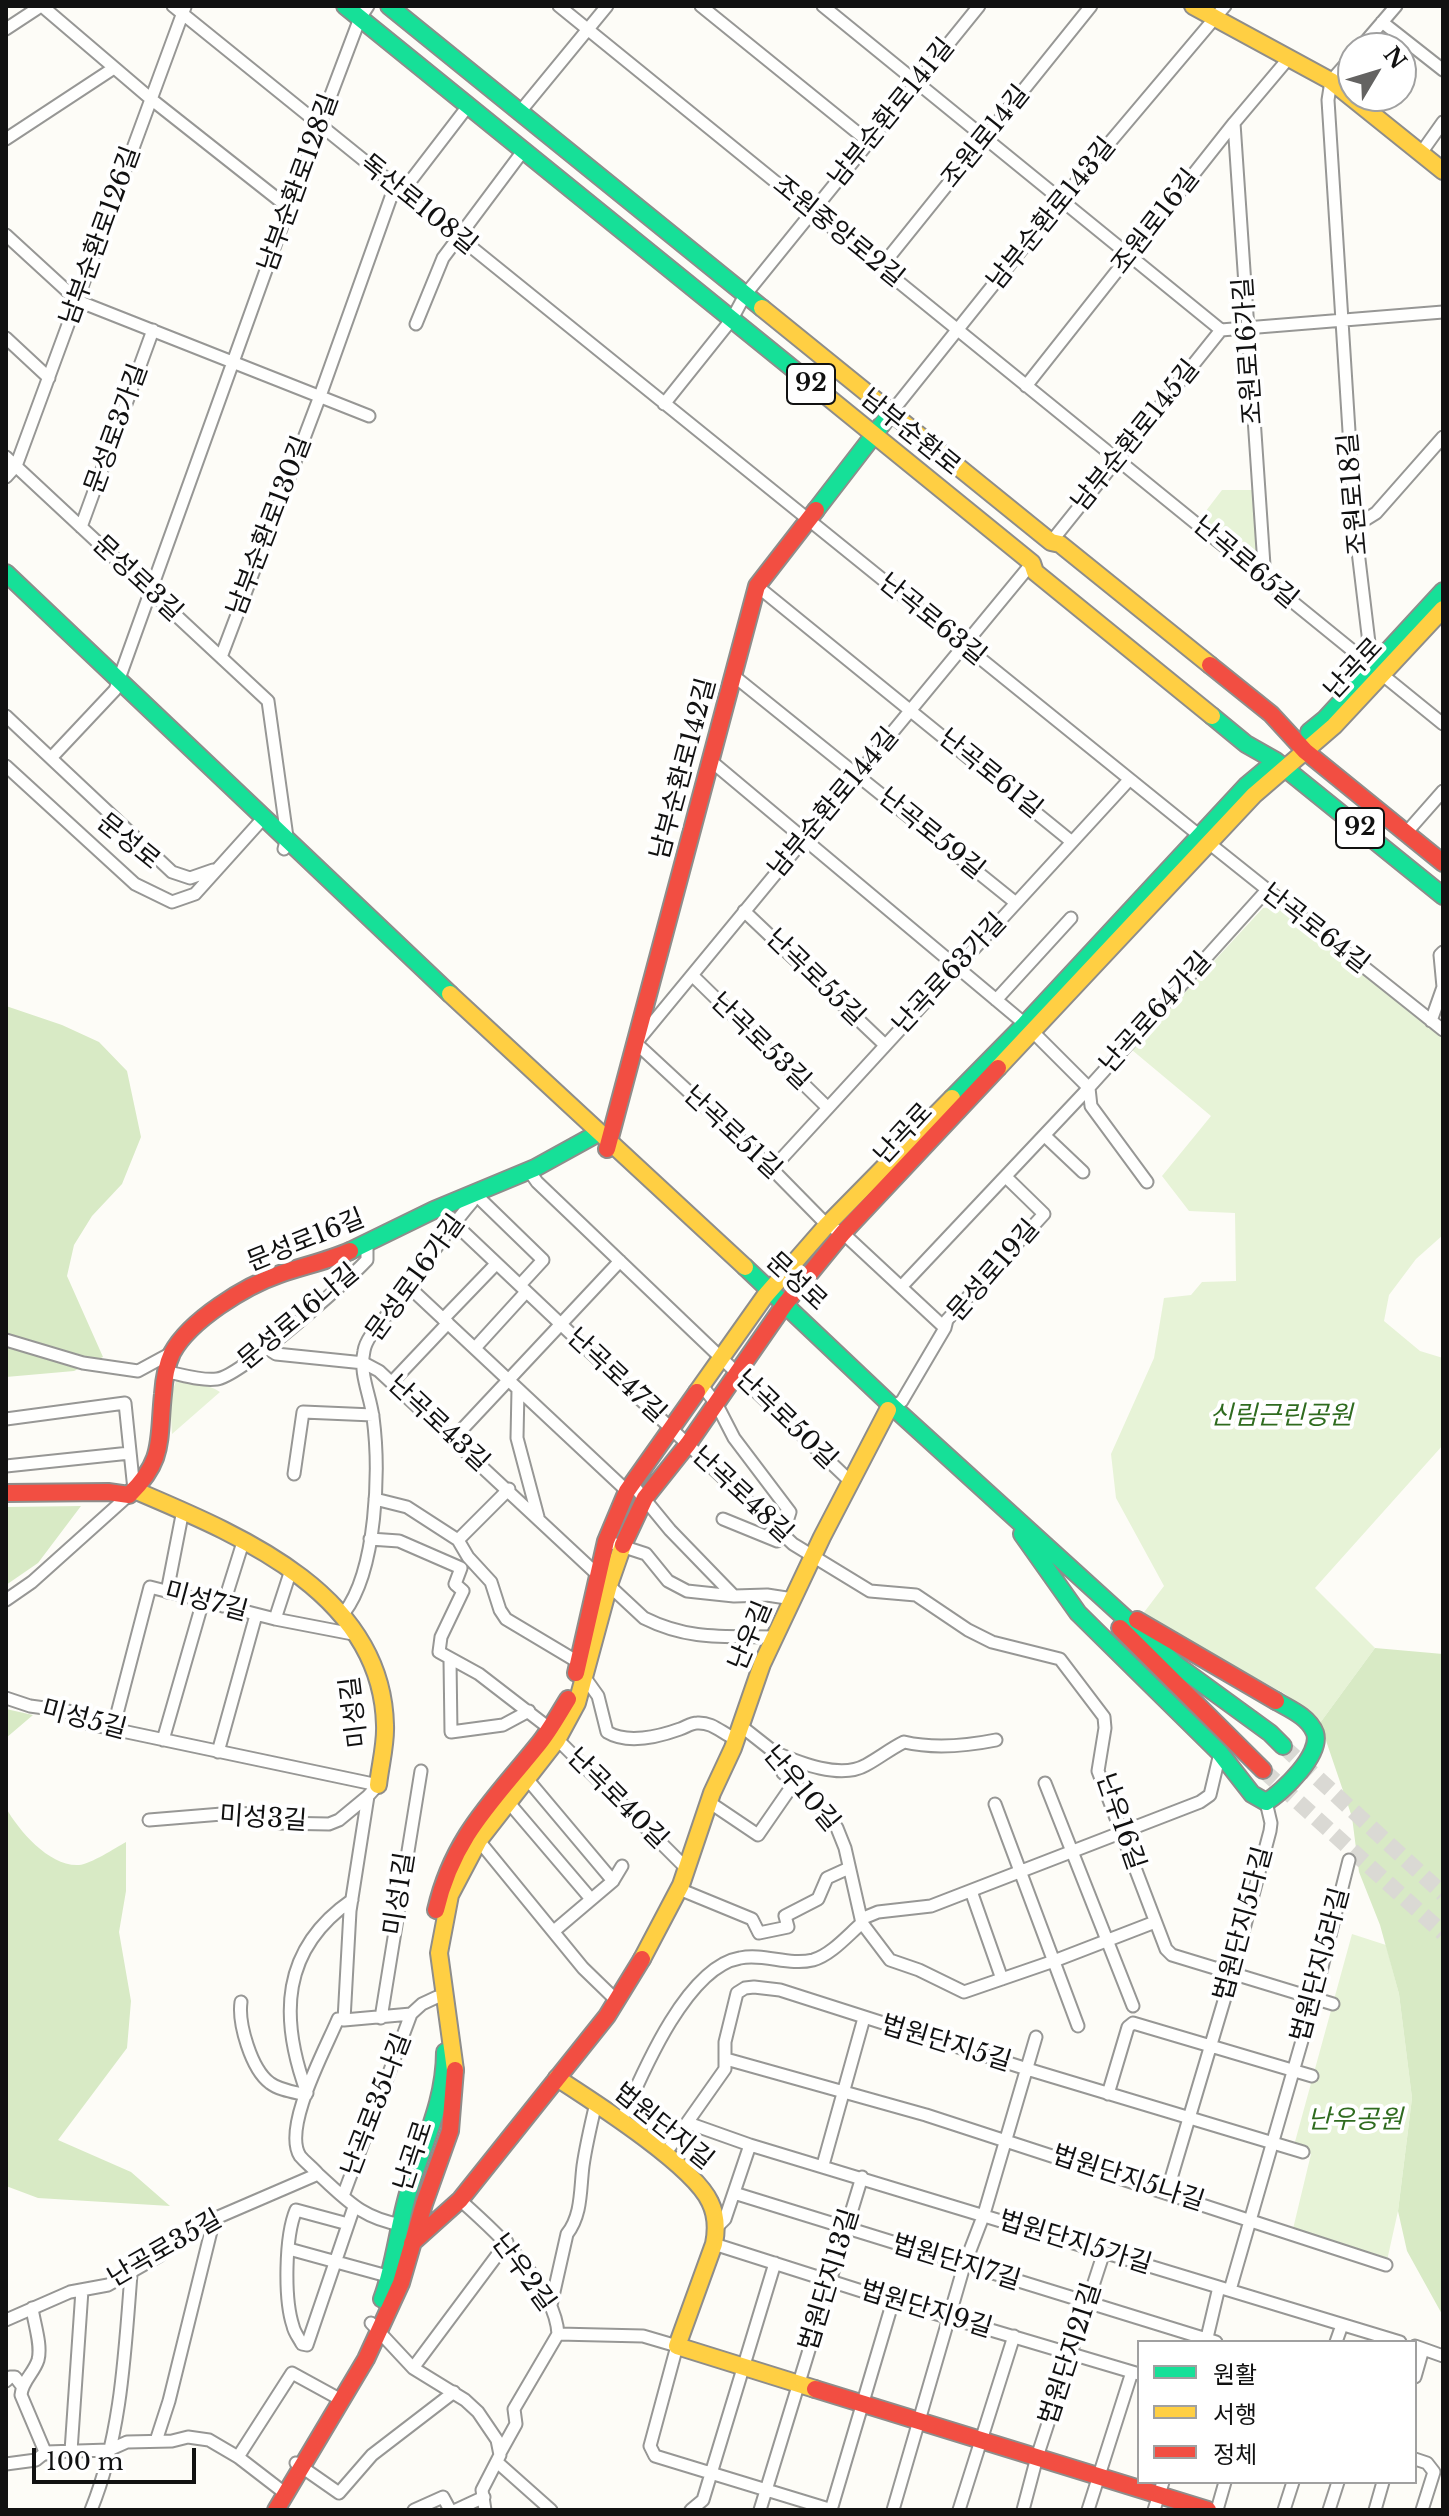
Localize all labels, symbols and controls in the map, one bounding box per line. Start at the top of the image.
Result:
street label: 남부순환로141길 [823,32,961,194]
north arrow [1337,32,1417,112]
text: N [1378,42,1412,75]
street label: 조원로14길 [935,80,1037,194]
street label: 남부순환로128길 [252,90,346,276]
street label: 남부순환로143길 [981,132,1123,296]
street label: 남부순환로126길 [54,142,148,330]
street label: 독산로108길 [353,148,483,262]
street label: 조원로16길 [1106,164,1206,280]
street label: 조원중앙로2길 [766,170,910,294]
street label: 조원로16가길 [1228,276,1270,426]
street label: 남부순환로145길 [1066,354,1206,518]
street label: 문성로3가길 [79,360,155,498]
road number: 92 [787,364,835,404]
street label: 남부순환로 [854,383,966,483]
street label: 조원로18길 [1333,431,1375,557]
street label: 남부순환로130길 [221,432,319,620]
street label: 난곡로65길 [1186,510,1304,616]
street label: 문성로3길 [86,530,188,628]
street label: 난곡로63길 [872,567,992,673]
street label: 난곡로 [1318,632,1390,706]
street label: 남부순환로142길 [645,675,723,863]
street label: 남부순환로144길 [762,722,906,884]
street label: 난곡로61길 [932,723,1048,825]
street label: 난곡로59길 [872,782,990,886]
street label: 문성로 [90,807,166,877]
road number: 92 [1336,808,1384,848]
street label: 난곡로64길 [1255,877,1375,981]
street label: 난곡로63가길 [887,908,1013,1040]
street label: 난곡로55길 [759,923,871,1033]
street label: 난곡로64가길 [1094,946,1218,1080]
street label: 난곡로53길 [704,987,816,1097]
street label: 난곡로51길 [677,1080,787,1186]
street label: 난곡로 [868,1097,940,1171]
street label: 문성로16길 [243,1203,369,1279]
street label: 문성로16가길 [360,1209,472,1347]
street label: 문성로19길 [942,1214,1046,1328]
street label: 문성로 [759,1246,833,1318]
street label: 문성로16나길 [232,1258,366,1376]
street label: 난곡로47길 [560,1322,672,1430]
street label: 난곡로50길 [729,1364,843,1476]
street label: 난곡로43길 [381,1369,495,1479]
park label: 신림근린공원 [1209,1401,1353,1433]
street label: 난곡로48길 [685,1440,799,1550]
street label: 미성7길 [161,1576,251,1628]
street label: 난우길 [723,1597,779,1675]
street label: 미성길 [335,1674,375,1750]
street label: 미성5길 [38,1694,130,1746]
street label: 난우10길 [756,1740,846,1838]
street label: 난곡로40길 [560,1742,674,1856]
street label: 난우16길 [1089,1770,1151,1874]
street label: 미성3길 [218,1800,308,1838]
street label: 법원단지5다길 [1208,1844,1280,2004]
street label: 미성1길 [378,1850,422,1938]
street label: 법원단지5라길 [1285,1885,1357,2045]
street label: 법원단지5길 [877,2009,1015,2079]
street label: 난곡로35나길 [335,2029,419,2181]
street label: 법원단지길 [607,2077,719,2177]
park label: 난우공원 [1307,2105,1403,2137]
street label: 난곡로 [388,2117,440,2195]
street label: 법원단지5나길 [1048,2140,1208,2218]
street label: 난곡로35길 [102,2204,228,2294]
street label: 법원단지13길 [794,2205,866,2355]
street label: 법원단지5가길 [995,2205,1155,2281]
street label: 난우2길 [485,2228,561,2318]
street label: 법원단지7길 [888,2229,1024,2297]
street label: 법원단지9길 [856,2275,996,2345]
street label: 법원단지21길 [1033,2279,1109,2429]
legend [1137,2340,1417,2484]
text: 원활 [1213,2360,1257,2389]
text: 서행 [1213,2400,1257,2429]
scale bar [36,2432,200,2482]
text: 정체 [1213,2440,1257,2469]
text: 100 m [46,2447,124,2476]

